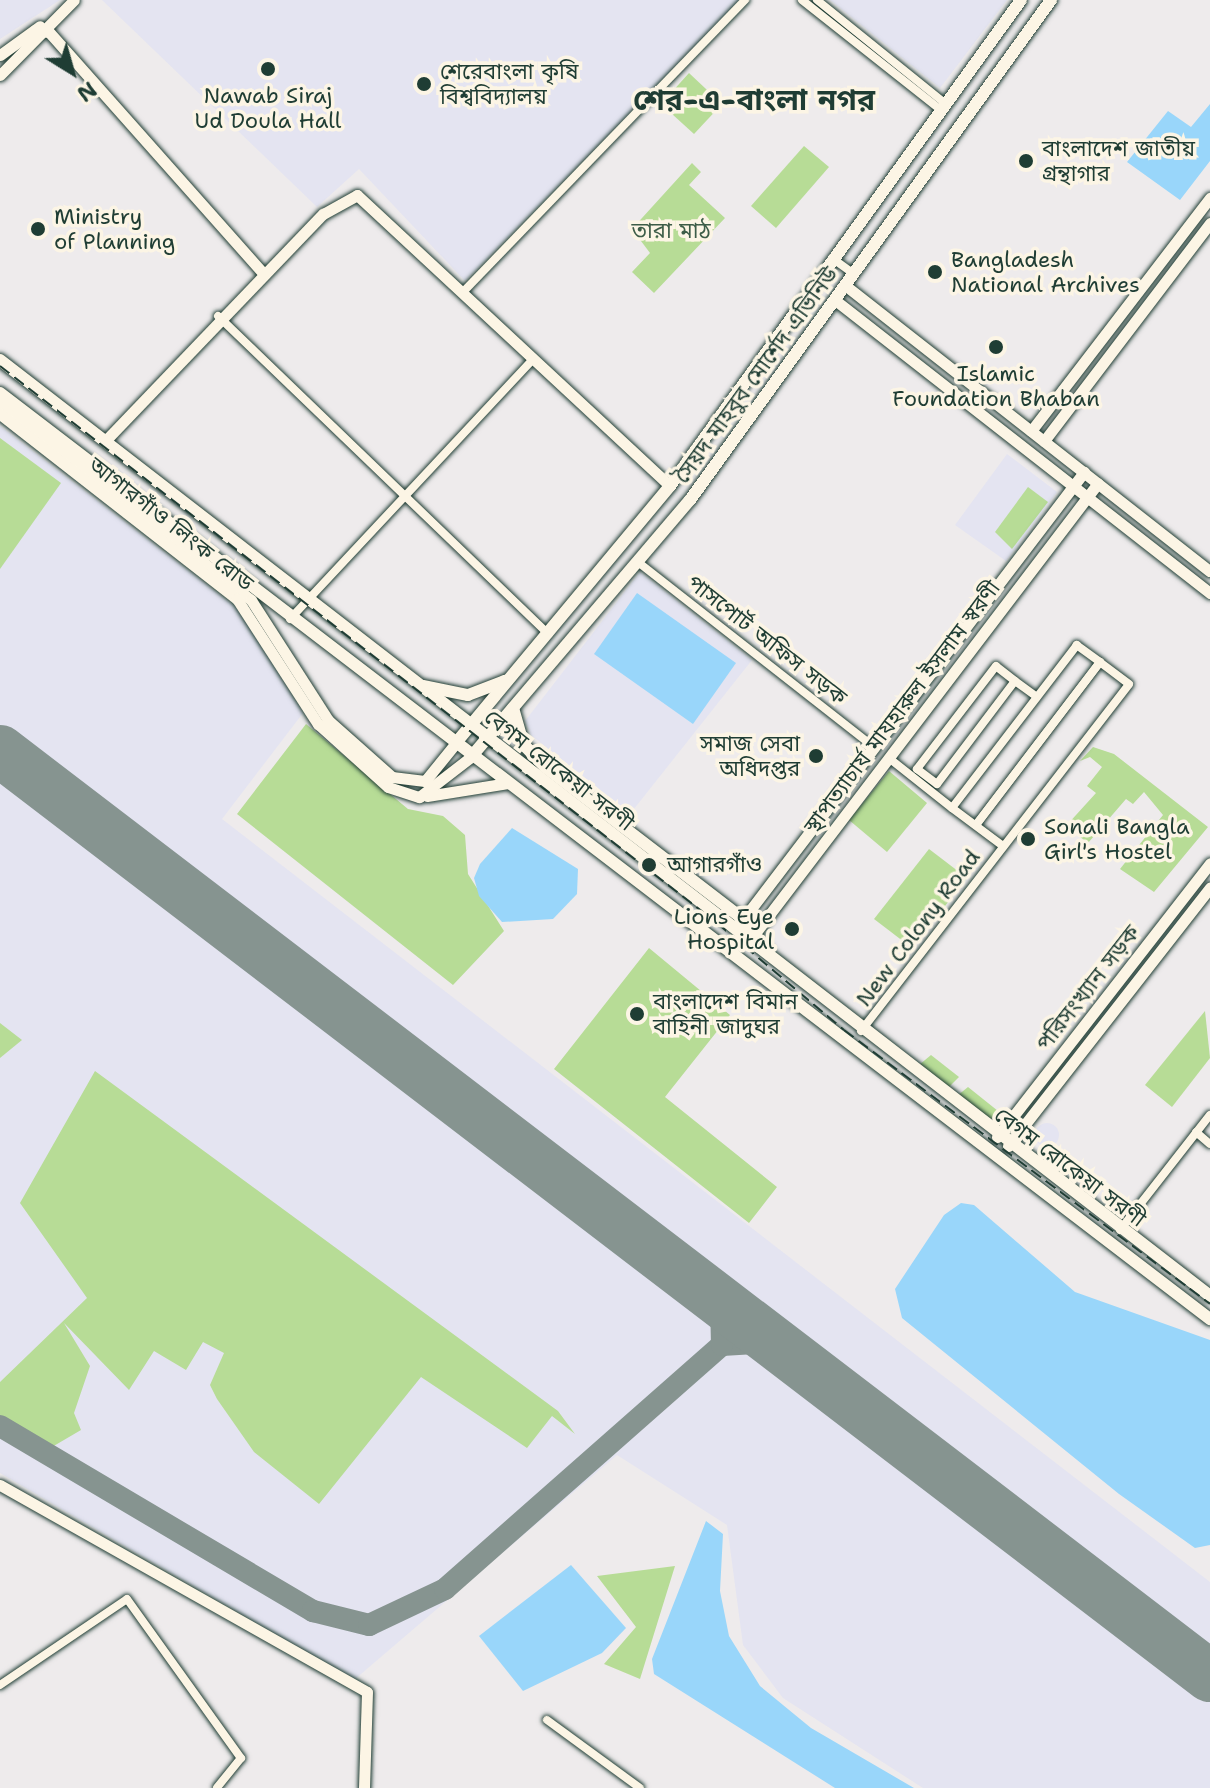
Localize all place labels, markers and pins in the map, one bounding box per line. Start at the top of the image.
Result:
place label: শেরেবাংলা কৃষি বিশ্ববিদ্যালয় [440,58,579,110]
marker: Nawab Siraj Ud Doula Hall [259,60,277,78]
marker: শেরেবাংলা কৃষি বিশ্ববিদ্যালয় [415,75,433,93]
place label: Nawab Siraj Ud Doula Hall [195,82,341,134]
place label: বাংলাদেশ জাতীয় গ্রন্থাগার [1042,135,1195,186]
marker: বাংলাদেশ জাতীয় গ্রন্থাগার [1017,152,1035,170]
place label: Ministry of Planning [54,203,175,254]
marker: Ministry of Planning [29,220,47,238]
place label: Bangladesh National Archives [951,246,1140,298]
marker: Bangladesh National Archives [926,263,944,281]
marker: Islamic Foundation Bhaban [987,338,1005,356]
place label: Islamic Foundation Bhaban [892,360,1100,412]
place label: সমাজ সেবা অধিদপ্তর [700,730,800,782]
marker: সমাজ সেবা অধিদপ্তর [807,747,825,765]
place label: Sonali Bangla Girl's Hostel [1044,813,1190,864]
marker: Sonali Bangla Girl's Hostel [1019,830,1037,848]
place label: আগারগাঁও [667,852,762,878]
marker: আগারগাঁও [638,854,660,876]
place label: Lions Eye Hospital [674,903,774,954]
marker: Lions Eye Hospital [781,918,803,940]
place label: বাংলাদেশ বিমান বাহিনী জাদুঘর [653,988,798,1040]
marker: বাংলাদেশ বিমান বাহিনী জাদুঘর [628,1005,646,1023]

